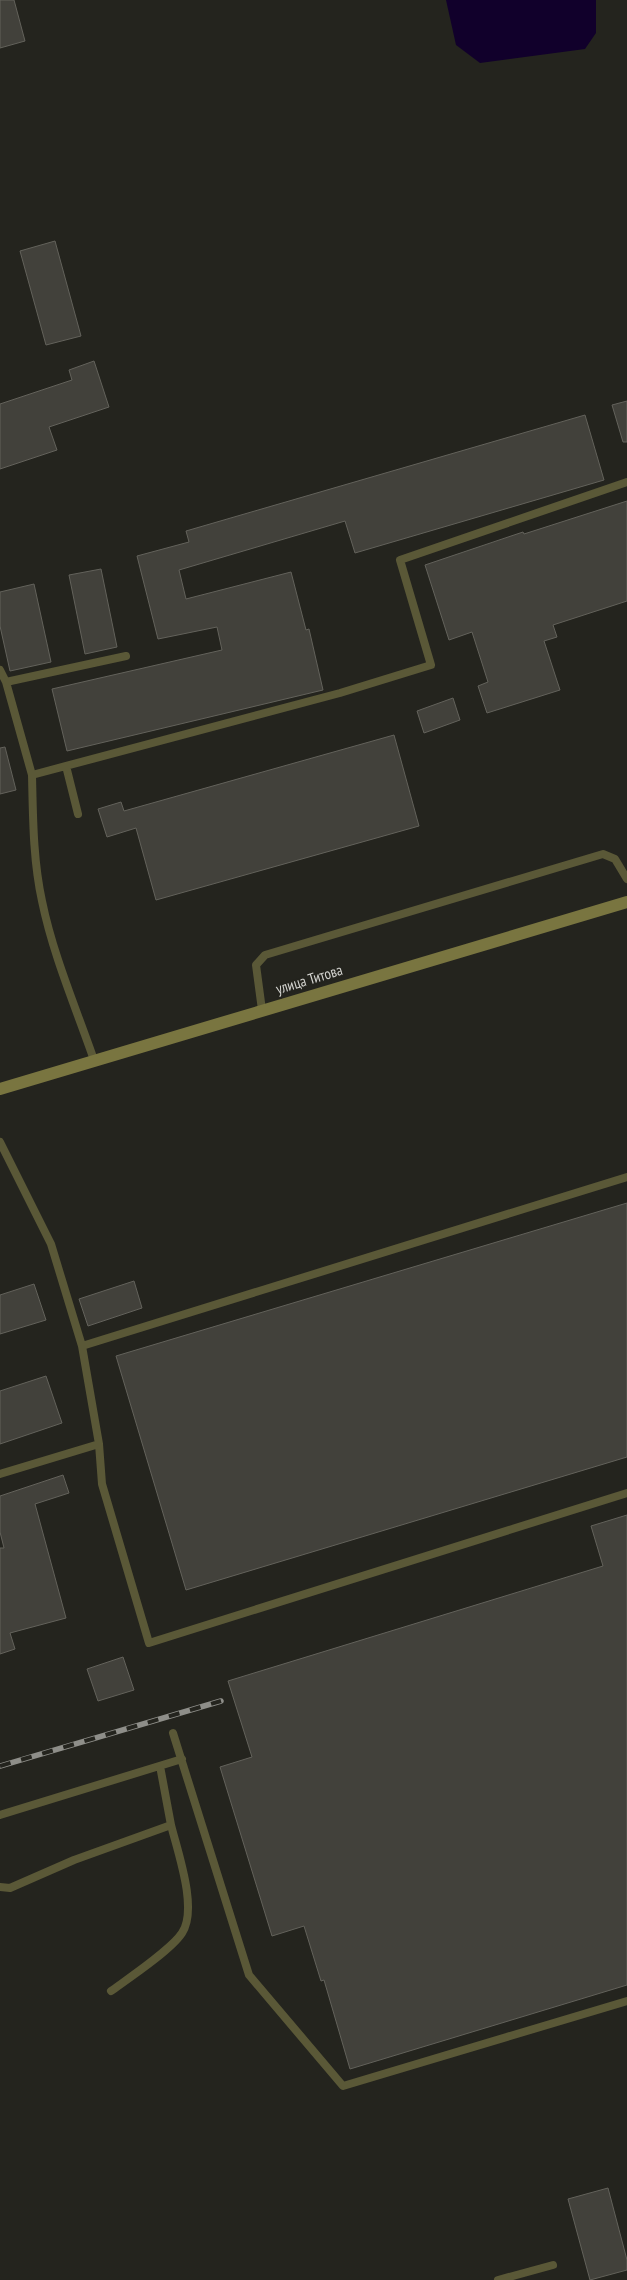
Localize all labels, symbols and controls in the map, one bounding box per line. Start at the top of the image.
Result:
street label: улица Титова [273,960,345,998]

